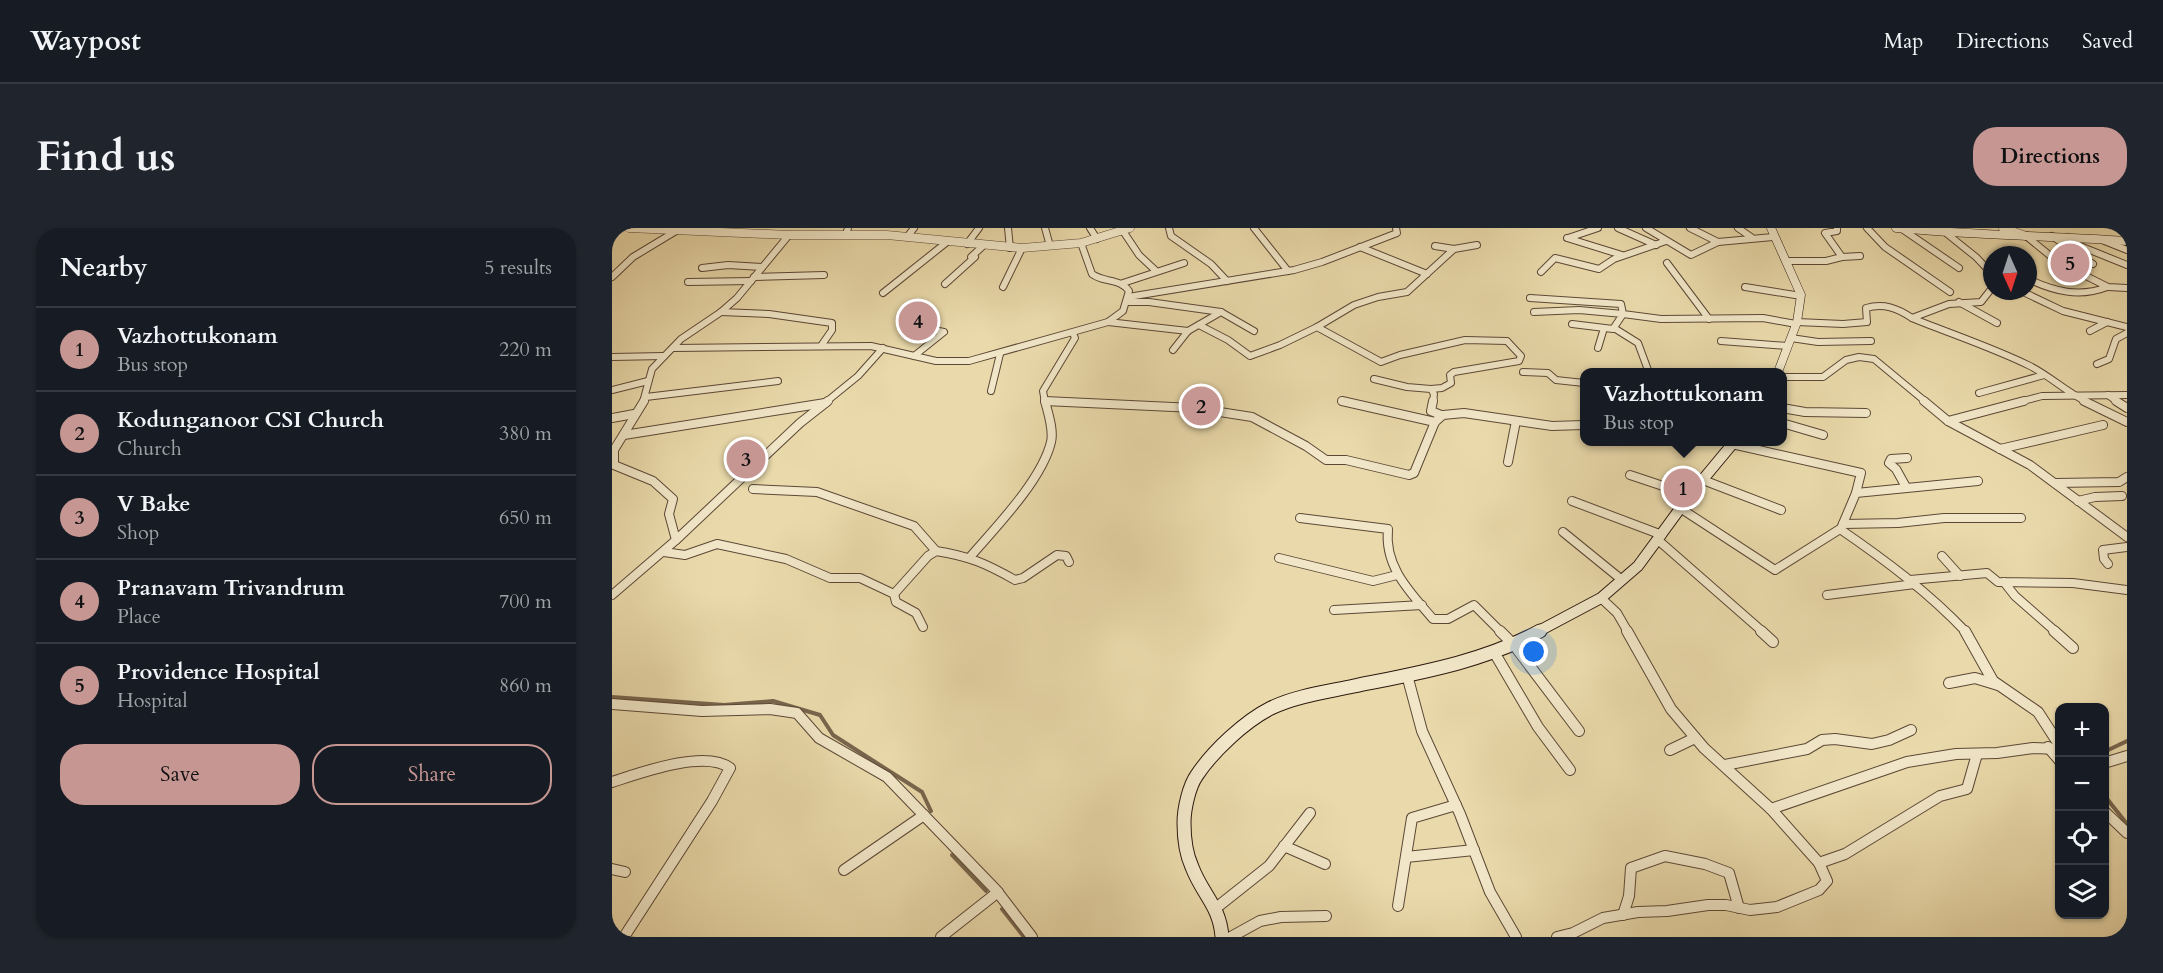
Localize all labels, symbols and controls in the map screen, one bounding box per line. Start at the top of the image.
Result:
text: Waypost [30,22,141,60]
text: Map [1883,27,1923,56]
text: Directions [1956,27,2049,56]
text: Saved [2082,27,2133,56]
button: Directions [1973,127,2127,186]
text: Find us [36,128,176,185]
pin: 5 [2050,240,2090,285]
north arrow [1983,246,2037,300]
text: Nearby [60,250,148,285]
text: 5 results [484,254,552,281]
pin: 4 [898,298,938,344]
text: Vazhottukonam [117,321,278,351]
text: 1 [74,336,85,363]
text: 220 m [499,336,552,363]
text: Bus stop [117,351,188,378]
popup [1580,368,1787,446]
text: Vazhottukonam [1603,379,1764,409]
pin: 2 [1182,384,1220,429]
text: Kodunganoor CSI Church [117,405,384,435]
text: Bus stop [1603,409,1674,436]
text: 2 [74,420,85,447]
text: 380 m [499,420,552,447]
text: Church [117,435,182,462]
pin: 3 [726,436,766,482]
pin: 1 [1664,466,1702,510]
text: V Bake [117,489,190,519]
text: 3 [74,504,85,531]
text: 650 m [499,504,552,531]
text: Shop [117,519,159,546]
text: Pranavam Trivandrum [117,573,345,603]
text: 4 [74,588,85,615]
text: 700 m [499,588,552,615]
text: Place [117,603,161,630]
your location [1519,637,1548,666]
text: Providence Hospital [117,657,320,687]
text: 5 [74,672,85,699]
text: 860 m [499,672,552,699]
text: Hospital [117,687,188,714]
map controls [2055,703,2109,919]
button: + [2055,703,2109,757]
button: Save [60,744,300,805]
button: Share [312,744,552,805]
button: − [2055,757,2109,811]
button: locate [2055,811,2109,865]
button: layers [2055,865,2109,919]

